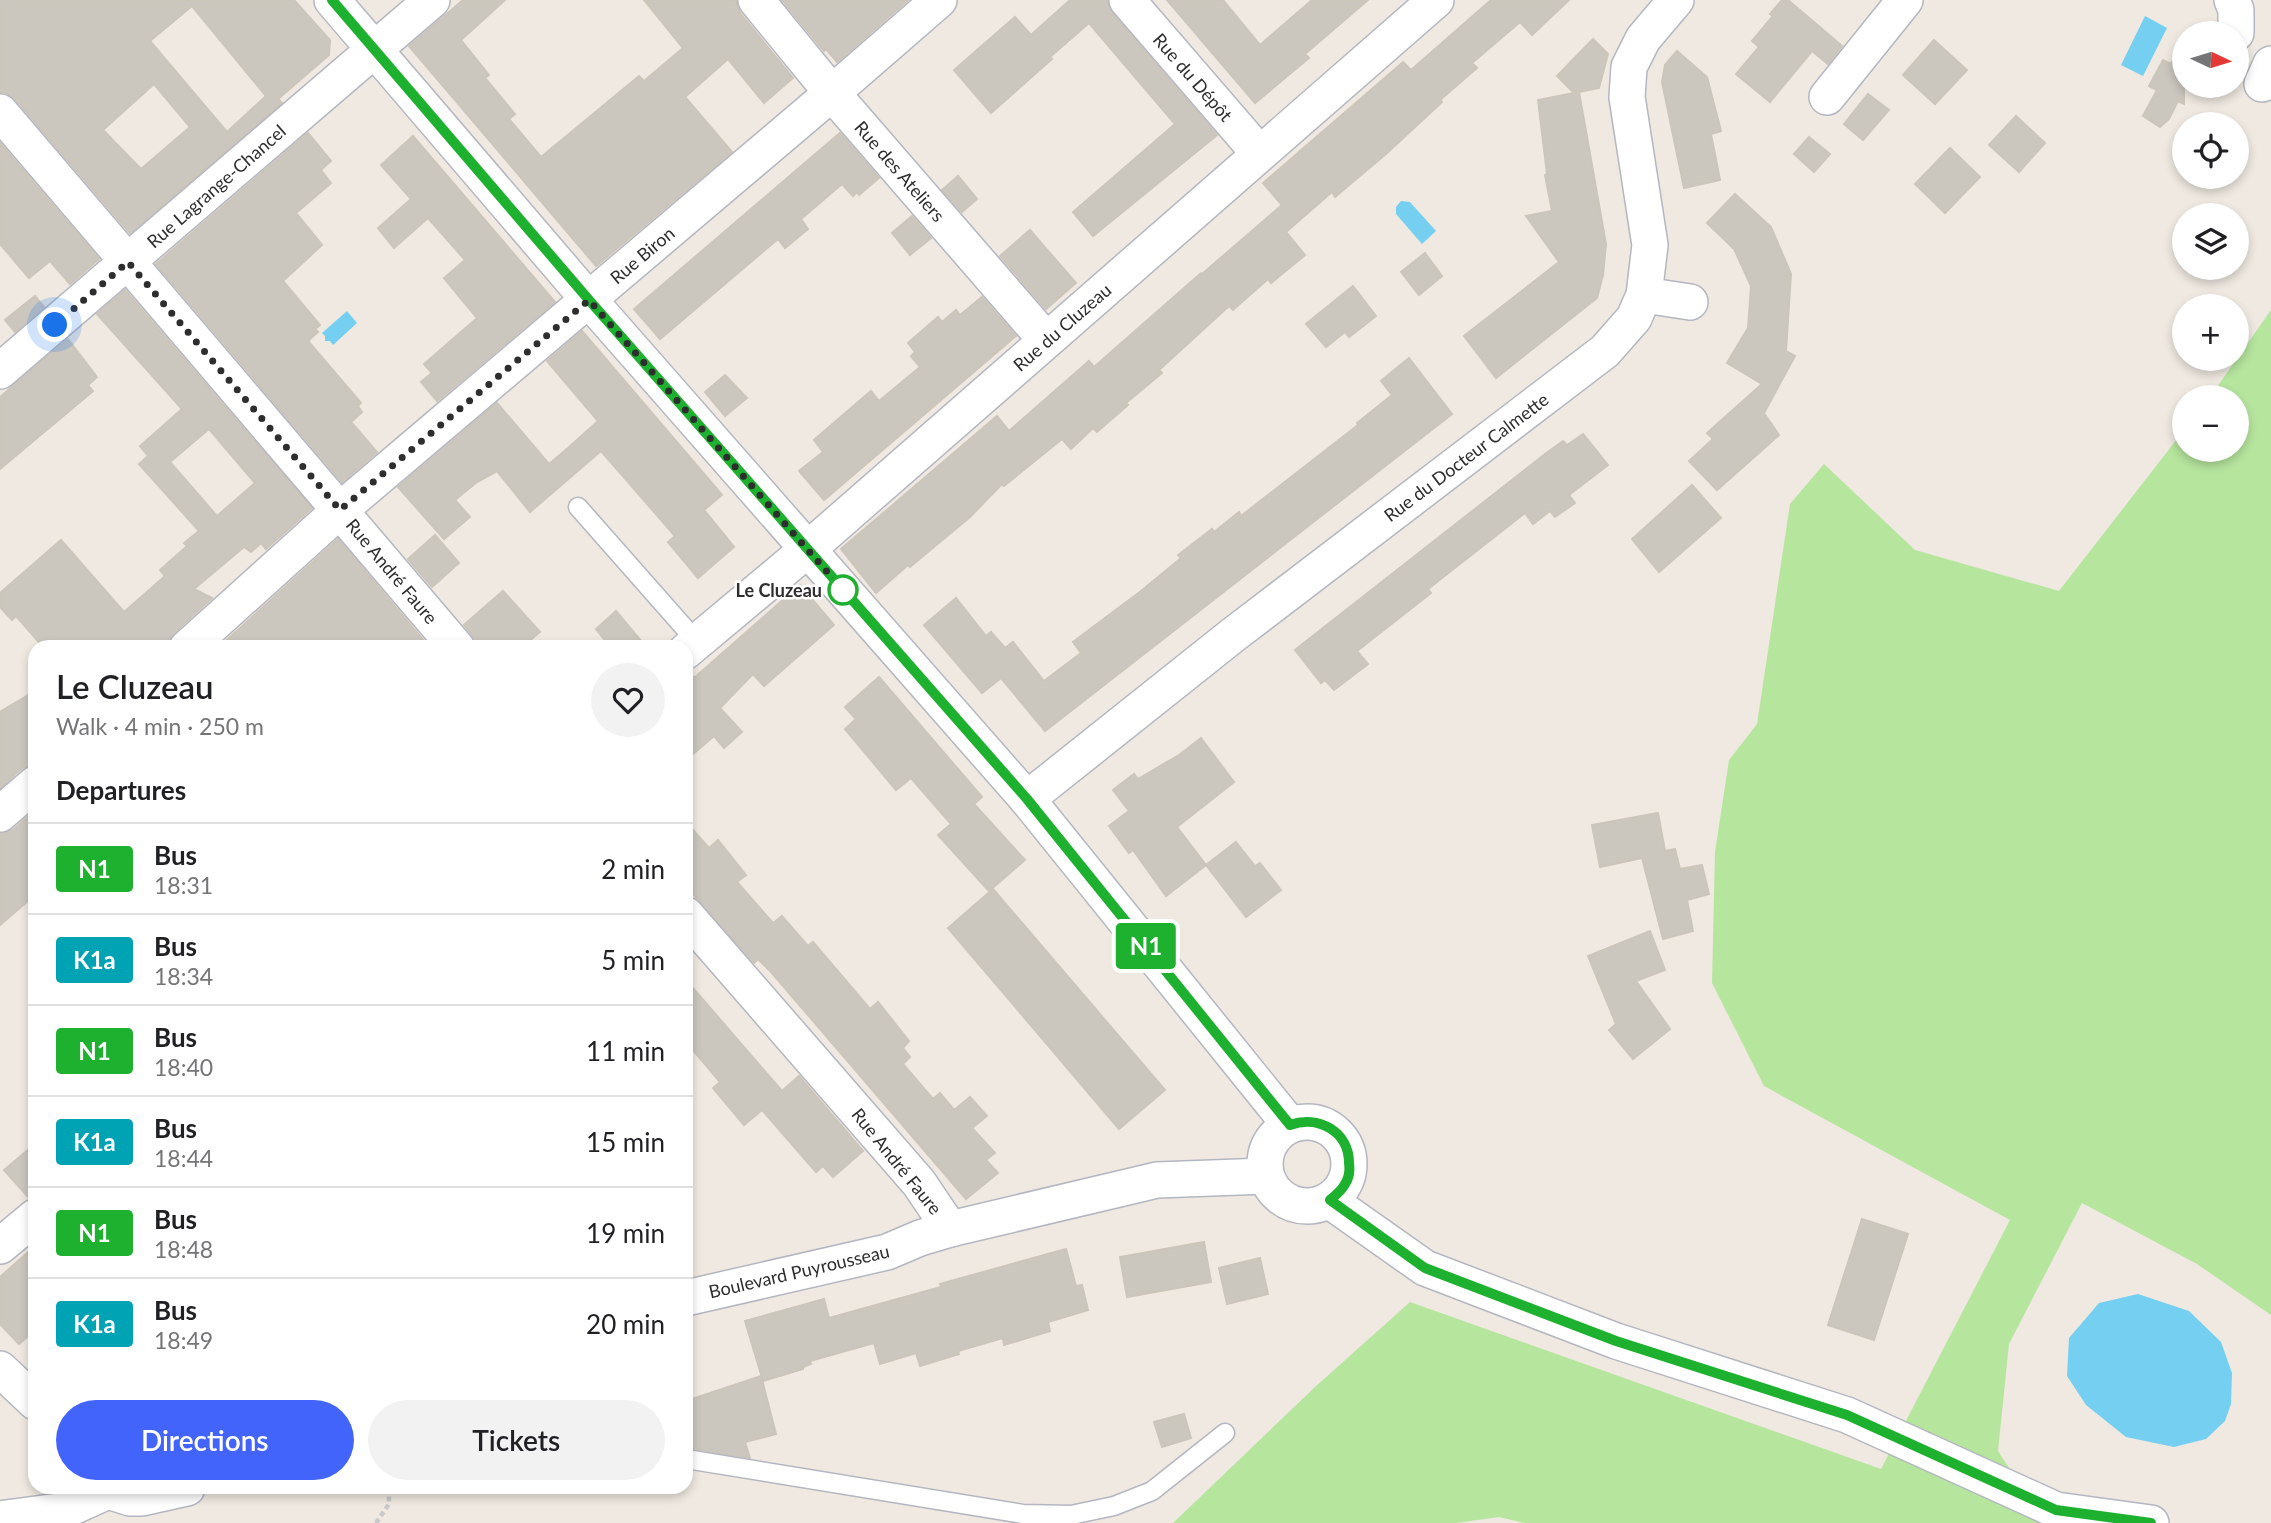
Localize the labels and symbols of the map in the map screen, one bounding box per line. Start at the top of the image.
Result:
north arrow [2172,21,2249,98]
street label: Rue du Dépôt [1149,28,1238,126]
street label: Rue des Ateliers [850,116,950,226]
street label: Rue Lagrange-Chancel [142,120,290,252]
street label: Rue Biron [605,222,679,288]
street label: Rue du Cluzeau [1009,278,1115,376]
your location [37,307,72,342]
street label: Rue du Docteur Calmette [1379,388,1553,526]
street label: Rue André Faure [342,514,442,628]
marker: Le Cluzeau [828,575,858,605]
place label: Le Cluzeau [736,579,822,601]
line badge: N1 [1114,923,1178,969]
street label: Rue André Faure [847,1103,947,1219]
street label: Boulevard Puyrousseau [707,1240,891,1302]

